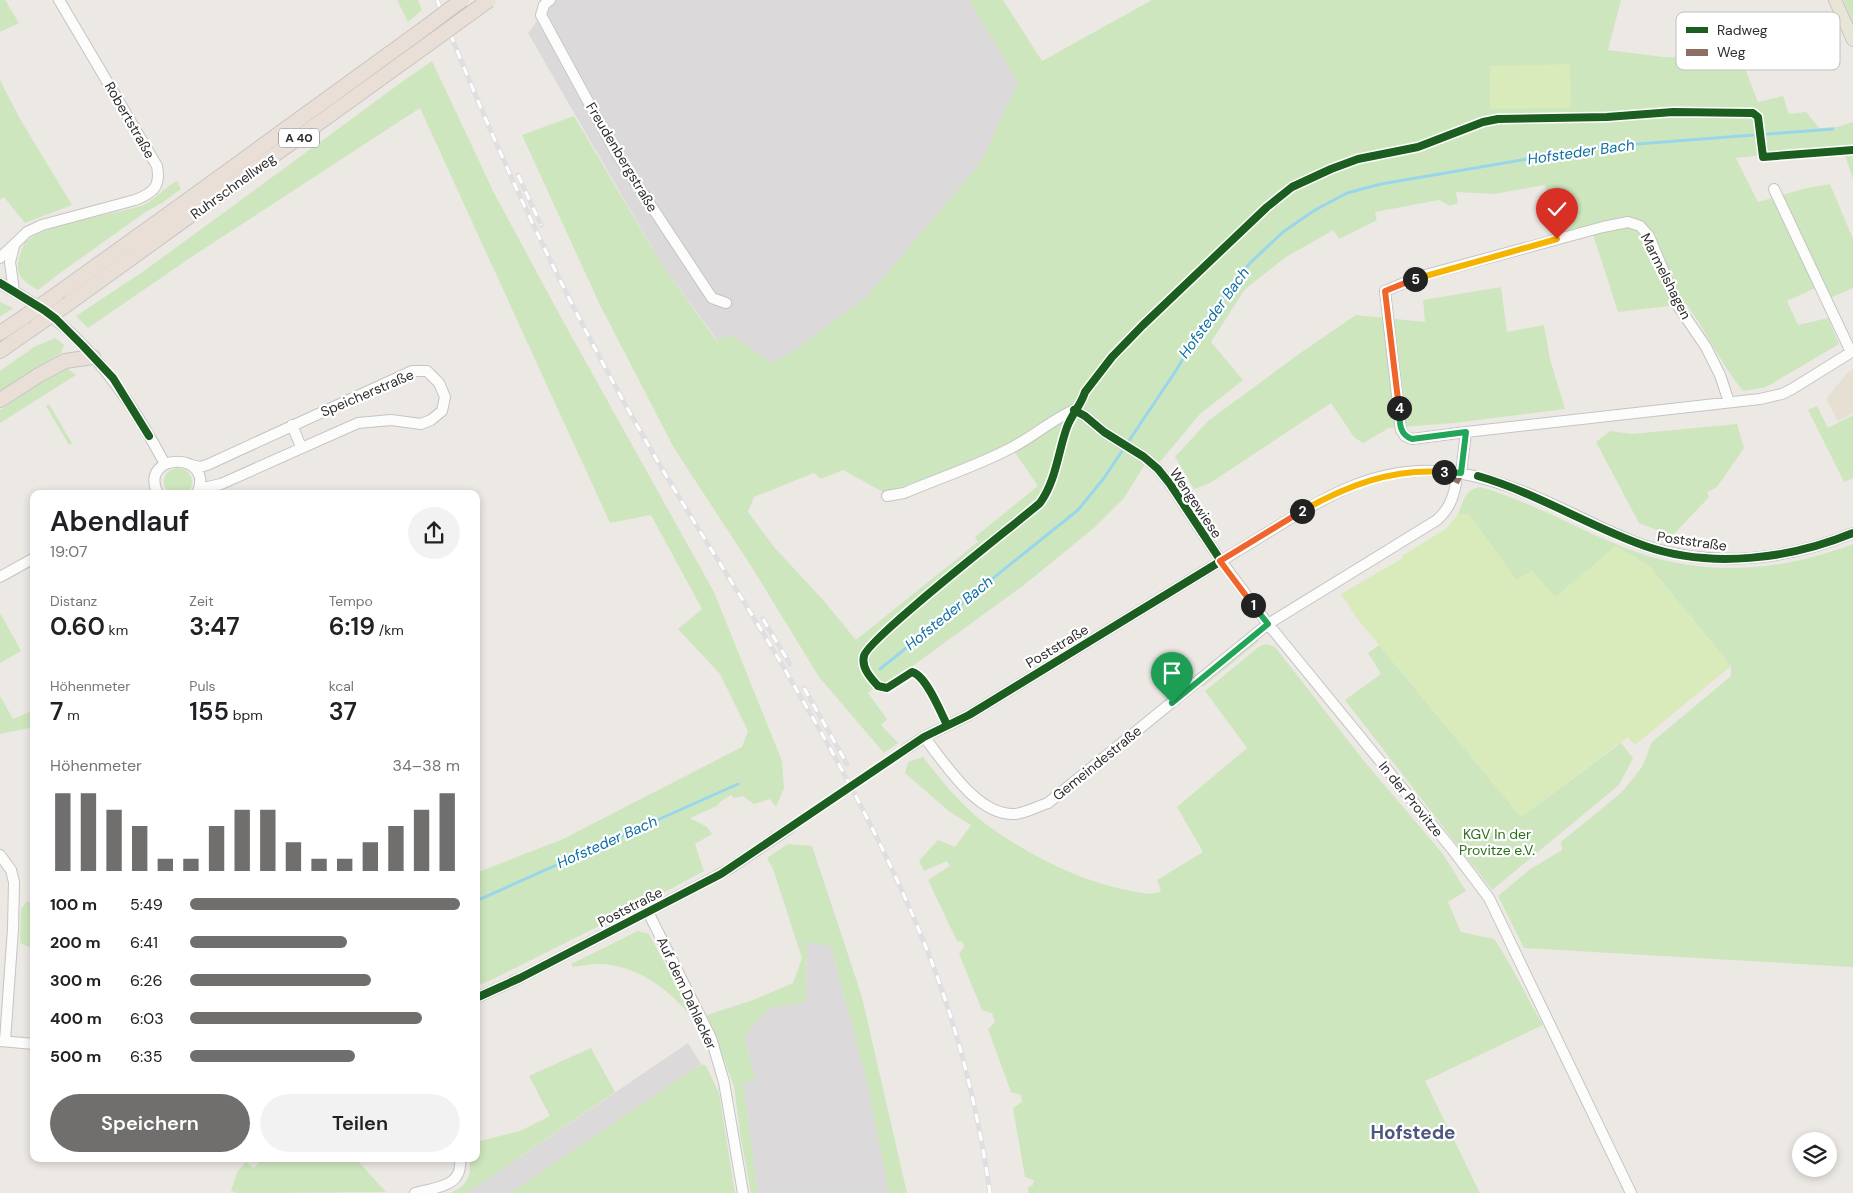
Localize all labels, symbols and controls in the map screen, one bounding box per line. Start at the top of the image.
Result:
legend [1676,12,1840,70]
text: Radweg [1717,21,1768,39]
text: Weg [1717,43,1746,61]
street label: Robertstraße [101,78,159,162]
street label: Freudenbergstraße [582,99,662,215]
road number: A 40 [279,128,319,148]
water label: Hofsteder Bach [1526,135,1636,169]
street label: Ruhrschnellweg [187,149,279,223]
pin [1536,188,1578,239]
icon: check [1543,195,1571,223]
street label: Marmelshagen [1637,230,1695,322]
water label: Hofsteder Bach [1174,263,1254,363]
pin: 5 [1402,266,1428,292]
text: 5 [1411,270,1420,288]
street label: Speicherstraße [318,365,416,421]
pin: 4 [1386,396,1412,420]
text: 4 [1395,399,1404,417]
pin: 3 [1432,460,1456,484]
text: 3 [1440,463,1449,481]
street label: Wengewiese [1166,464,1226,542]
pin: 2 [1290,498,1314,524]
text: 2 [1298,502,1307,520]
text: Abendlauf [50,503,189,540]
button: share [408,507,460,559]
street label: Poststraße [1656,527,1728,555]
text: 19:07 [50,541,88,562]
water label: Hofsteder Bach [901,571,997,655]
text: Distanz [50,592,97,610]
text: Zeit [189,592,214,610]
text: Tempo [329,592,373,610]
pin: 1 [1240,592,1266,618]
text: 1 [1251,596,1256,614]
text: 0.60 [50,610,105,643]
text: 3:47 [189,610,240,643]
text: 6:19 [329,610,375,643]
street label: Poststraße [1022,620,1092,672]
text: km [105,621,128,639]
text: /km [375,621,404,639]
pin [1151,652,1193,703]
icon: arrive [1158,659,1186,687]
text: Höhenmeter [50,677,131,695]
text: Puls [189,677,216,695]
text: kcal [329,677,354,695]
text: 7 [50,695,63,728]
text: 155 [189,695,229,728]
text: 37 [329,695,357,728]
text: m [63,706,80,724]
text: bpm [229,706,263,724]
street label: Gemeindestraße [1049,722,1145,804]
text: Höhenmeter [50,755,142,776]
text: 34–38 m [392,755,460,776]
street label: In der Provitze [1375,757,1447,841]
water label: Hofsteder Bach [554,811,661,873]
park label: KGV In der Provitze e.V. [1459,825,1535,859]
street label: Poststraße [595,883,665,931]
text: 100 m [50,894,97,915]
text: 5:49 [130,894,163,915]
text: 200 m [50,932,101,953]
text: 6:41 [130,932,158,953]
street label: Auf dem Dahlacker [653,934,721,1052]
text: 300 m [50,970,101,991]
text: 6:26 [130,970,163,991]
text: 400 m [50,1008,102,1029]
text: 6:03 [130,1008,164,1029]
text: 500 m [50,1046,101,1067]
text: 6:35 [130,1046,163,1067]
button: Speichern [50,1094,250,1152]
button: Teilen [260,1094,460,1152]
district label: Hofstede [1370,1120,1456,1145]
map controls [1792,1132,1837,1177]
button: layers [1792,1132,1837,1177]

